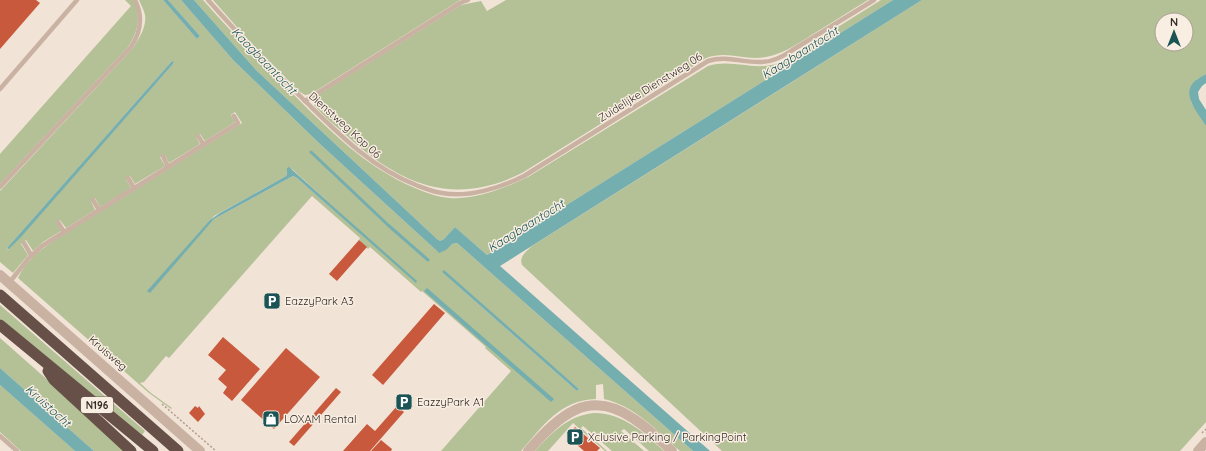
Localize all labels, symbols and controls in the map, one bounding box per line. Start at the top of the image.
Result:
north arrow [1154,12,1194,52]
text: N [1170,15,1178,29]
water label: Kaagbaantocht [759,22,842,82]
water label: Kaagbaantocht [229,24,301,99]
street label: Zuidelijke Dienstweg 06 [595,49,705,125]
street label: Dienstweg Kop 06 [306,89,384,161]
water label: Kaagbaantocht [485,195,568,255]
parking icon: EazzyPark A3 [262,291,282,311]
place label: EazzyPark A3 [285,294,354,308]
street label: Kruisweg [86,332,130,374]
water label: Kruistocht [23,381,76,431]
parking icon: EazzyPark A1 [394,392,414,412]
place label: EazzyPark A1 [417,395,484,409]
road number: N196 [81,397,113,413]
shop icon: LOXAM Rental [261,409,281,429]
place label: LOXAM Rental [284,412,357,426]
parking icon: Xclusive Parking / ParkingPoint [565,427,585,447]
place label: Xclusive Parking / ParkingPoint [588,430,747,444]

